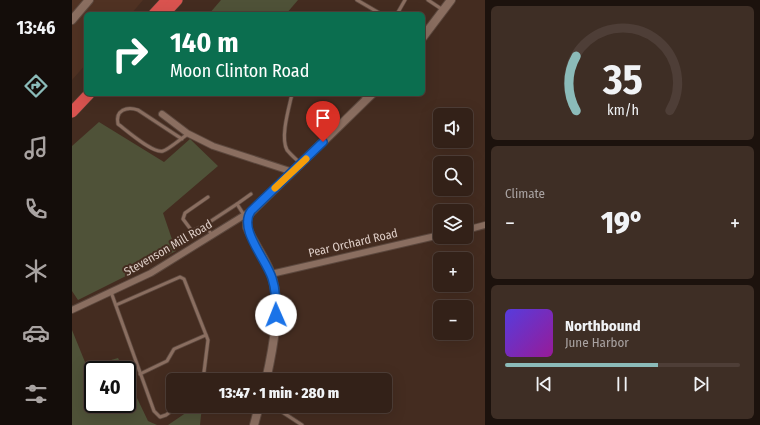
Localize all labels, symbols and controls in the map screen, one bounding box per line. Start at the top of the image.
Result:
text: 13:46 [17,17,55,39]
text: 140 m [170,26,239,59]
icon: right [104,28,156,80]
text: 35 [601,55,643,105]
text: Moon Clinton Road [170,60,309,82]
icon: directions [22,72,50,100]
pin [306,101,340,142]
text: km/h [607,101,638,118]
icon: arrive [312,107,334,129]
map controls [433,108,473,340]
button: sound [433,108,473,148]
icon: music [22,134,50,162]
button: search [433,156,473,196]
text: Climate [505,186,545,201]
icon: phone [22,195,50,223]
button: layers [433,204,473,244]
text: 19° [601,205,644,241]
text: − [505,210,515,237]
text: + [730,210,740,237]
street label: Stevenson Mill Road [122,217,214,279]
street label: Pear Orchard Road [307,226,399,260]
button: + [433,252,473,292]
icon: climate [22,257,50,285]
position arrow [255,294,297,336]
button: − [433,300,473,340]
text: Northbound [565,317,641,335]
icon: car [22,319,50,347]
text: June Harbor [565,335,629,350]
speed limit sign: 40 [84,361,136,413]
icon: previous [533,373,555,395]
icon: pause [611,373,633,395]
icon: next [690,373,712,395]
icon: filters [22,380,50,408]
text: 13:47 · 1 min · 280 m [219,384,339,402]

